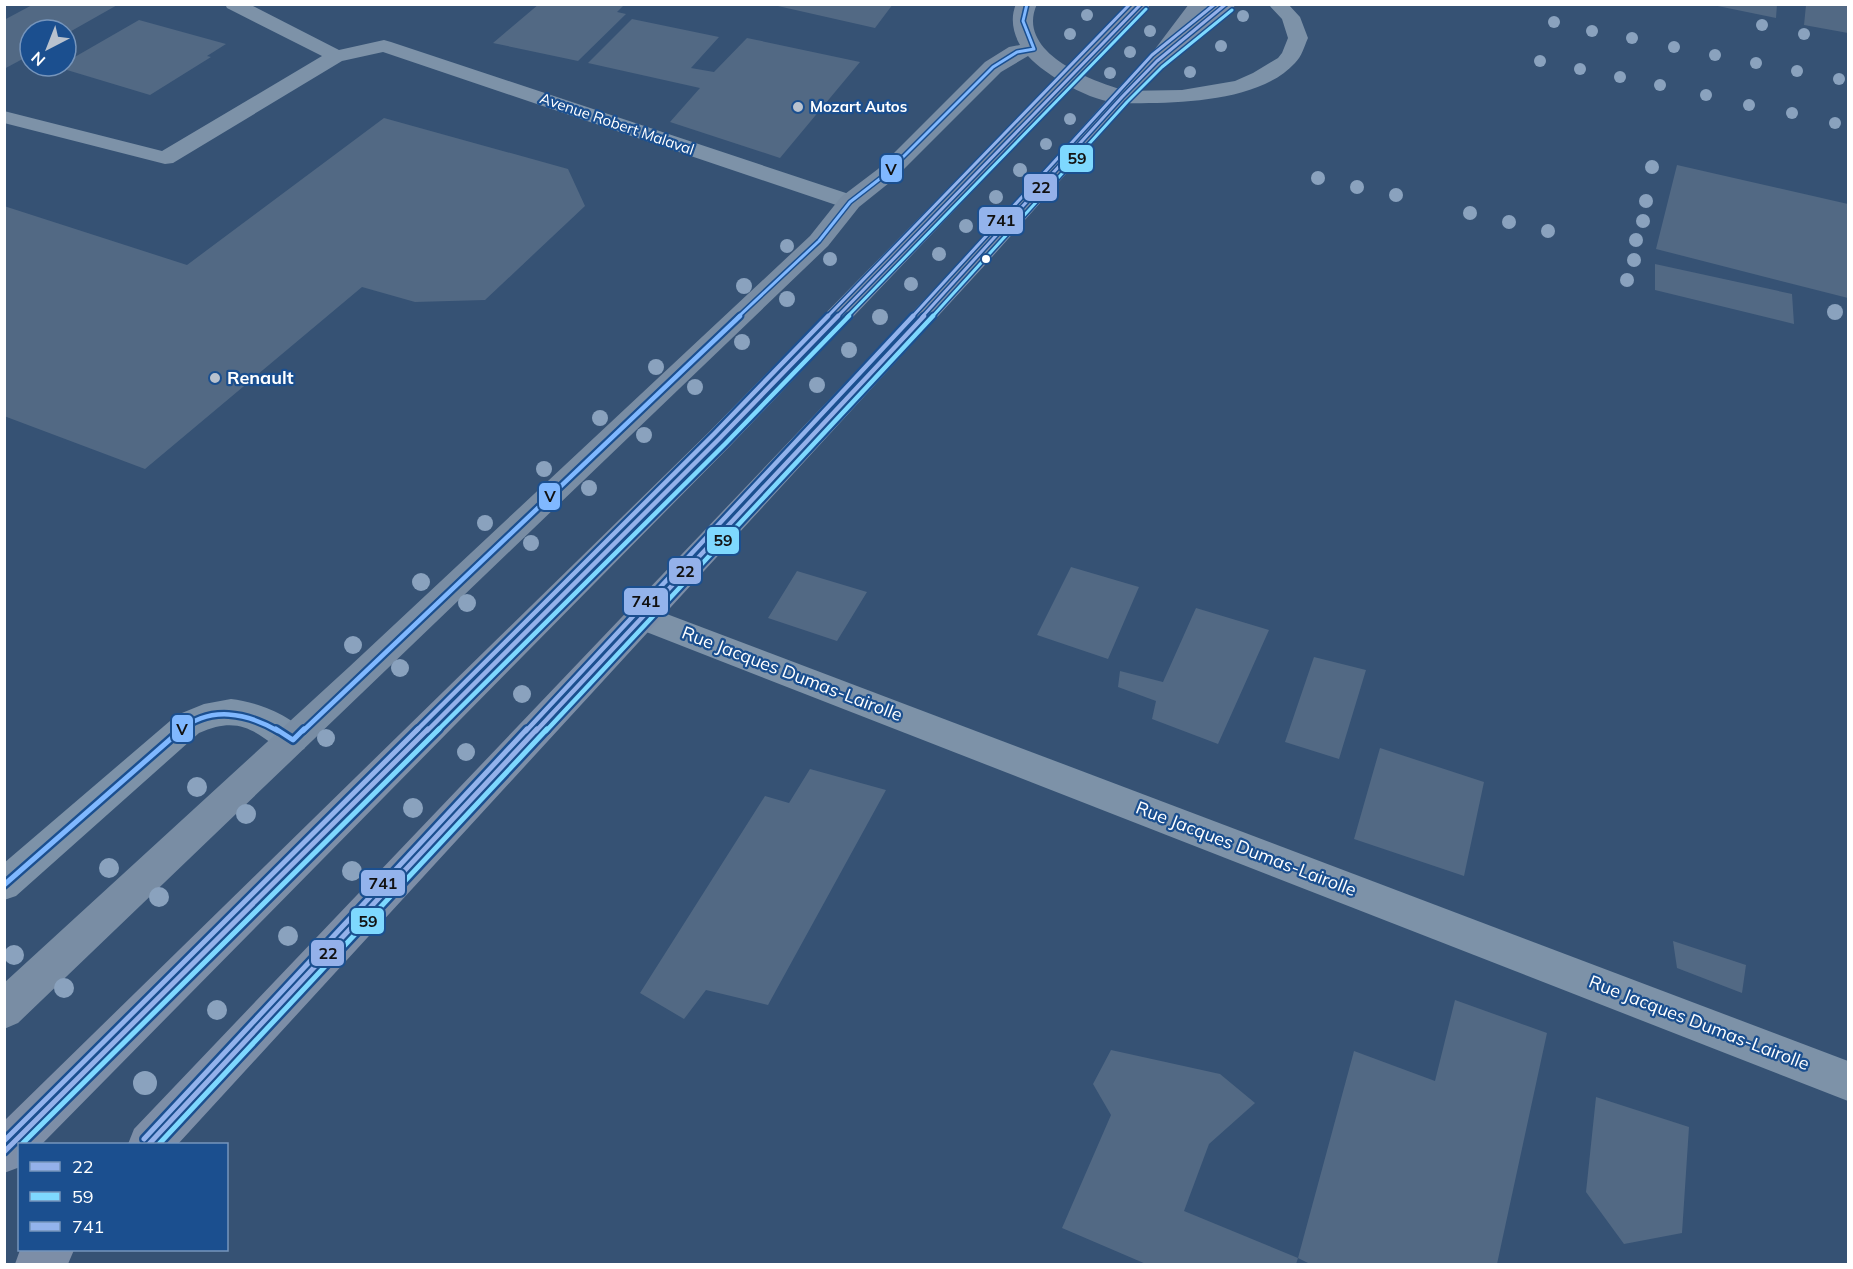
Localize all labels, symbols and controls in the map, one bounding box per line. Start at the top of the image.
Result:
north arrow [18,18,78,78]
text: N [27,48,49,71]
street label: Avenue Robert Malaval [538,88,697,159]
place label: Mozart Autos [810,97,907,116]
marker: Mozart Autos [791,100,805,114]
line badge: 59 [1059,144,1094,173]
text: 59 [1067,148,1087,168]
line badge: V [880,154,903,183]
text: V [884,159,897,179]
line badge: 22 [1023,173,1058,202]
text: 22 [1031,177,1051,197]
line badge: 741 [978,206,1024,235]
text: 741 [987,210,1015,230]
unlabelled marker [980,253,992,265]
place label: Renault [227,366,294,389]
marker: Renault [208,371,222,385]
line badge: V [538,482,561,511]
text: V [543,486,556,506]
line badge: 59 [706,526,740,555]
text: 59 [713,530,733,550]
line badge: 22 [668,557,702,585]
text: 22 [675,561,695,581]
line badge: 741 [623,587,669,616]
text: 741 [632,591,660,611]
street label: Rue Jacques Dumas-Lairolle [679,621,906,726]
line badge: V [171,714,194,743]
text: V [175,719,188,739]
street label: Rue Jacques Dumas-Lairolle [1133,796,1360,901]
line badge: 741 [360,869,406,897]
text: 741 [369,873,397,893]
line badge: 59 [350,907,385,935]
text: 59 [358,911,378,931]
line badge: 22 [310,939,345,967]
text: 22 [318,943,338,963]
street label: Rue Jacques Dumas-Lairolle [1586,970,1813,1075]
legend [18,1143,228,1251]
text: 22 [72,1155,94,1178]
text: 59 [72,1185,94,1208]
text: 741 [72,1215,104,1238]

